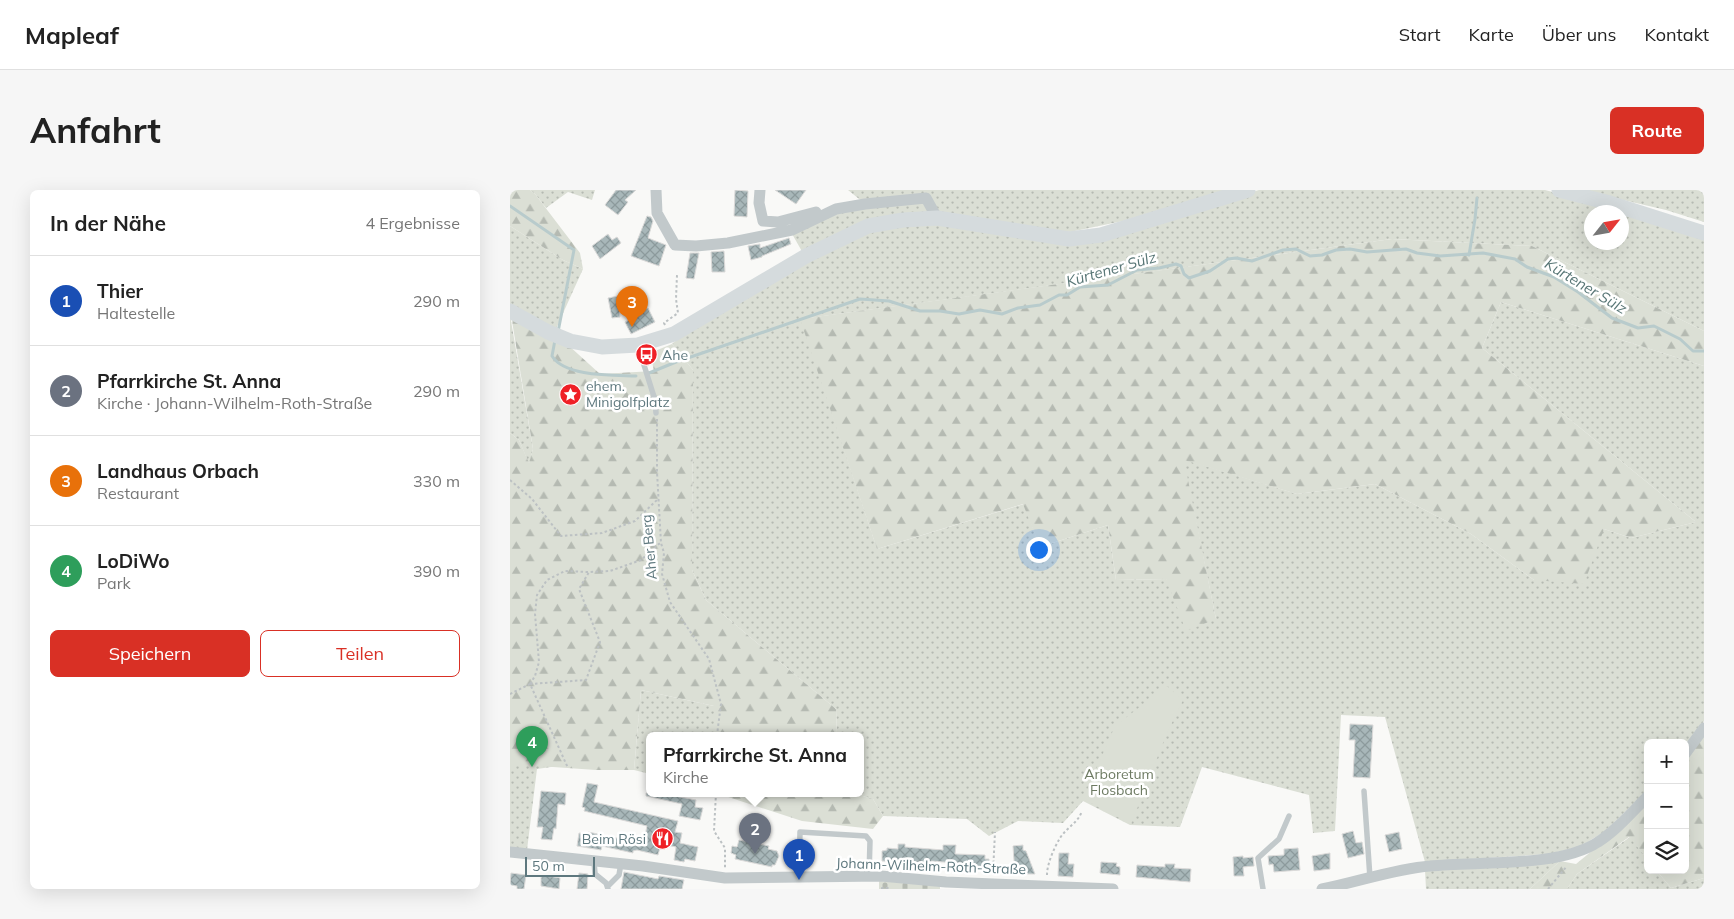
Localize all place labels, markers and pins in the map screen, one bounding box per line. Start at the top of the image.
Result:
pin: 3 [616,286,648,327]
bus stop icon: Ahe [634,343,658,367]
place label: Ahe [662,346,688,364]
place label: ehem. Minigolfplatz [586,377,670,411]
place icon: ehem. Minigolfplatz [558,382,582,406]
pin: 4 [516,726,548,767]
pin: 2 [739,813,771,854]
restaurant icon: Beim Rösi [650,827,674,851]
place label: Beim Rösi [582,830,646,848]
pin: 1 [783,839,815,880]

